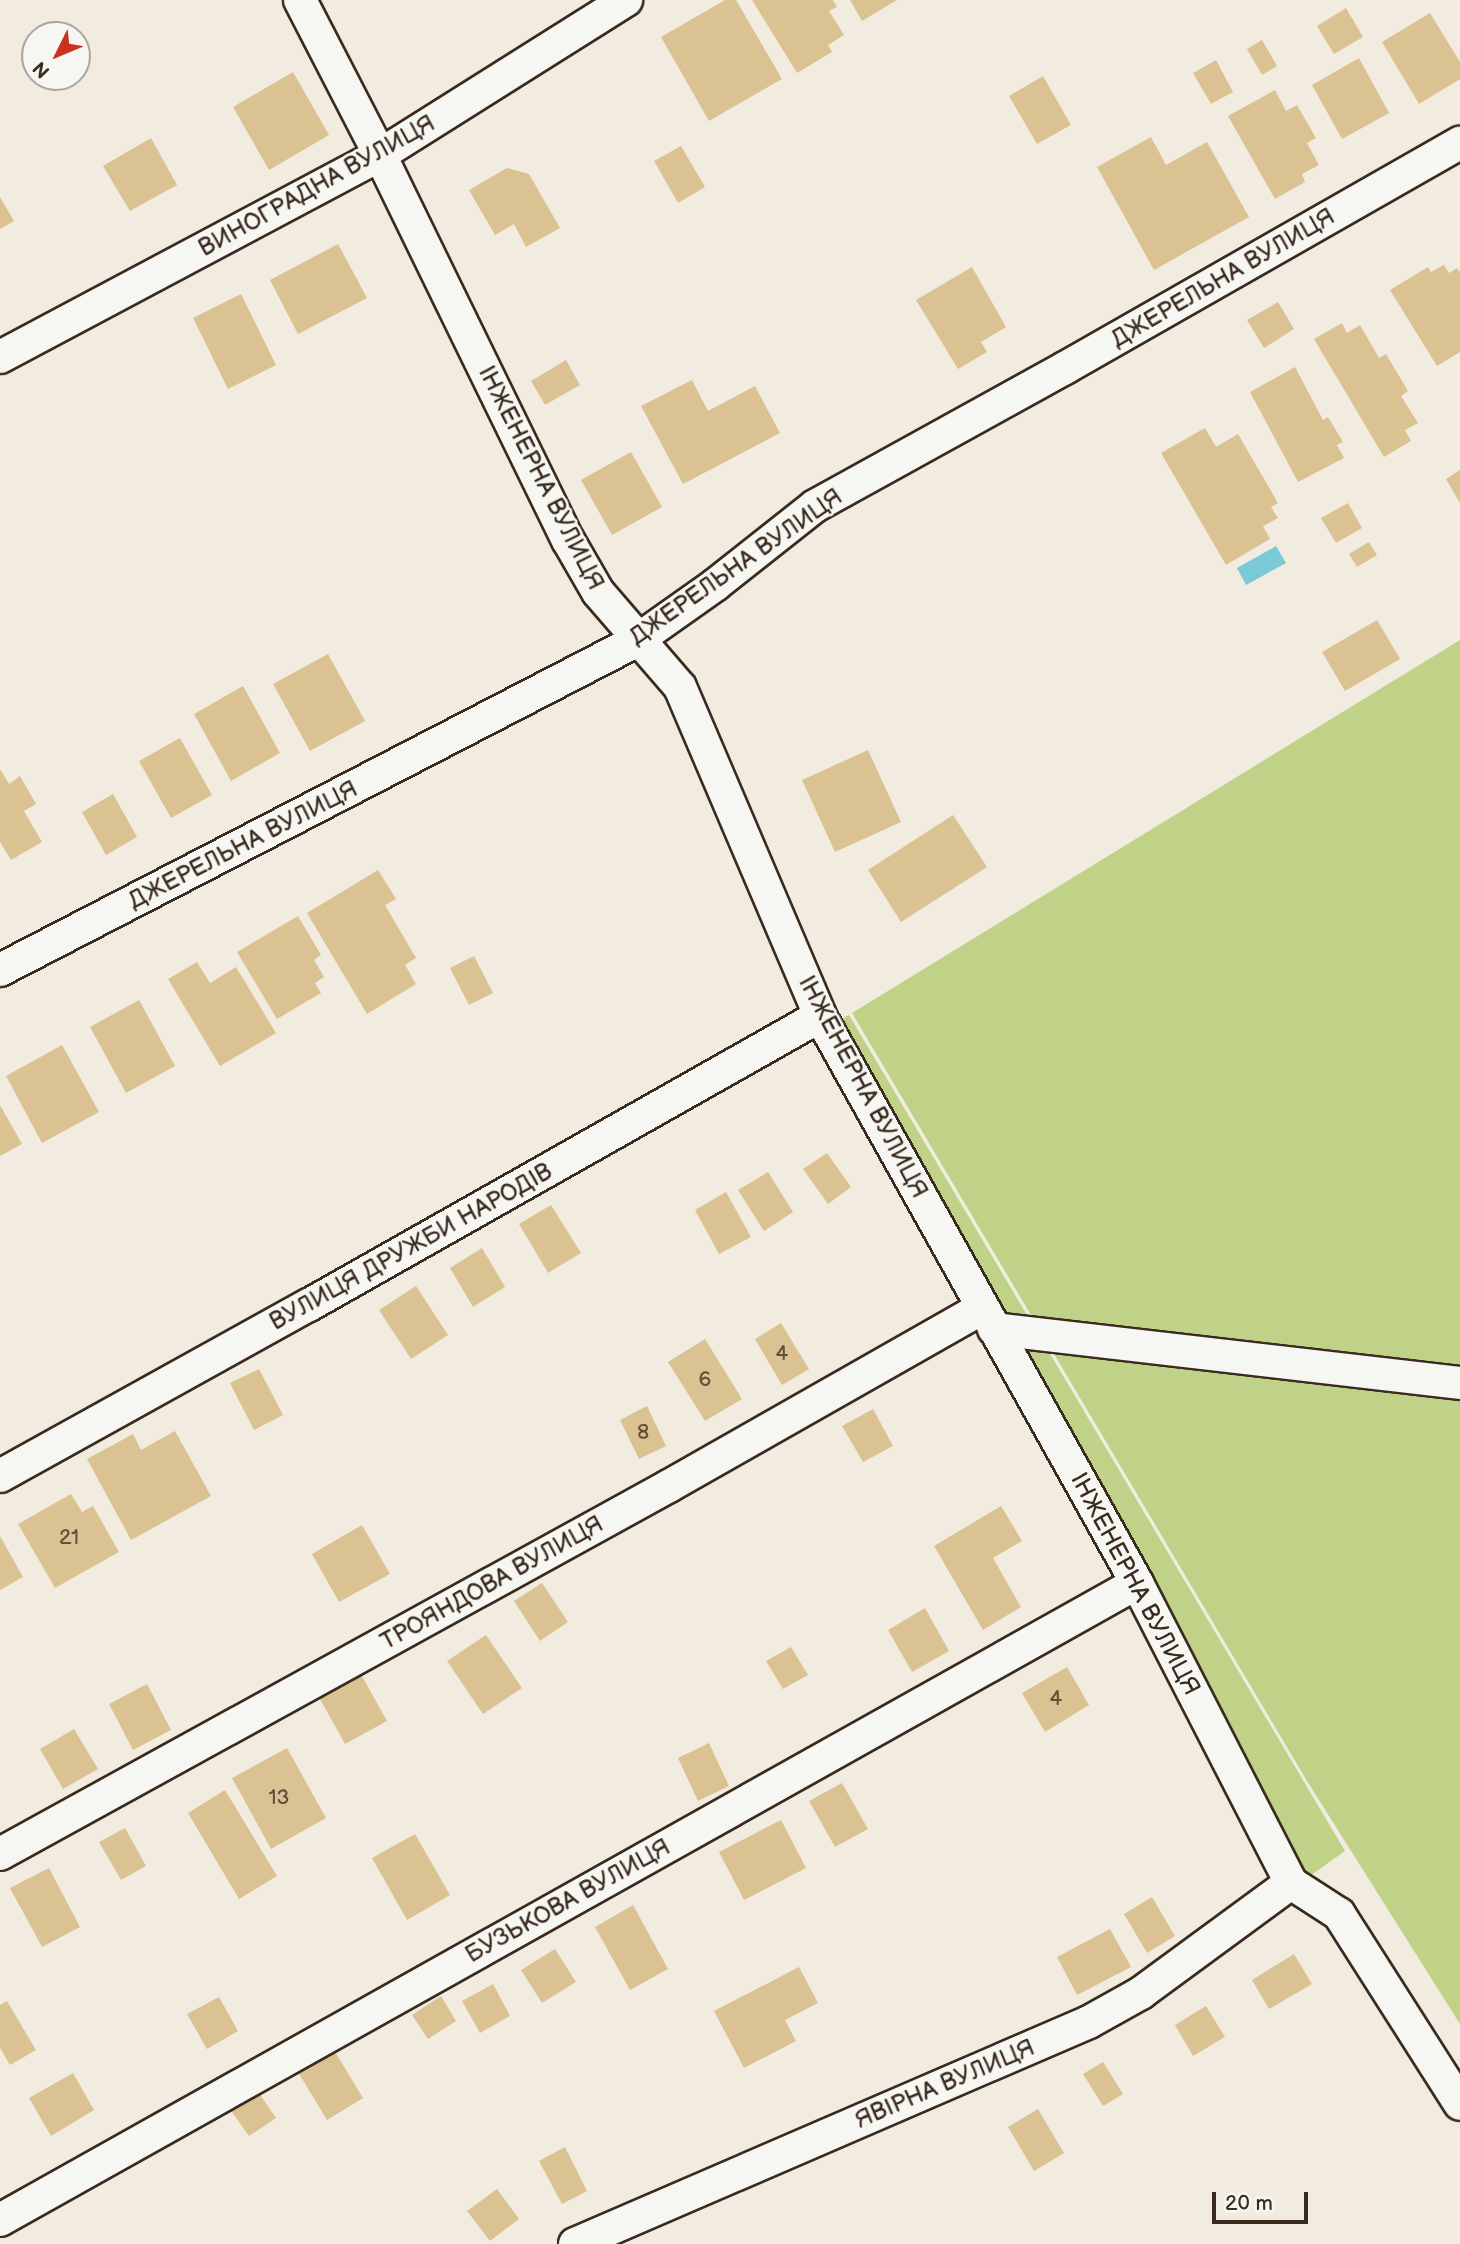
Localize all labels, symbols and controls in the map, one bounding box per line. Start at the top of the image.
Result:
north arrow [21,21,91,91]
text: N [28,56,55,82]
street label: ВИНОГРАДНА ВУЛИЦЯ [194,109,440,263]
street label: ДЖЕРЕЛЬНА ВУЛИЦЯ [1106,202,1340,354]
street label: ІНЖЕНЕРНА ВУЛИЦЯ [472,361,610,595]
street label: ДЖЕРЕЛЬНА ВУЛИЦЯ [624,482,848,652]
street label: ДЖЕРЕЛЬНА ВУЛИЦЯ [124,775,362,915]
street label: ІНЖЕНЕРНА ВУЛИЦЯ [792,971,934,1203]
street label: ВУЛИЦЯ ДРУЖБИ НАРОДІВ [265,1157,557,1337]
house number: 4 [776,1341,788,1367]
house number: 6 [699,1367,711,1393]
house number: 8 [637,1420,649,1446]
street label: ІНЖЕНЕРНА ВУЛИЦЯ [1064,1468,1206,1700]
street label: ТРОЯНДОВА ВУЛИЦЯ [376,1510,608,1656]
house number: 21 [59,1525,79,1551]
house number: 4 [1050,1686,1062,1712]
house number: 13 [268,1785,290,1811]
street label: БУЗЬКОВА ВУЛИЦЯ [460,1833,676,1969]
street label: ЯВІРНА ВУЛИЦЯ [851,2033,1039,2135]
scale bar [1215,2178,1311,2222]
text: 20 m [1225,2191,1273,2216]

